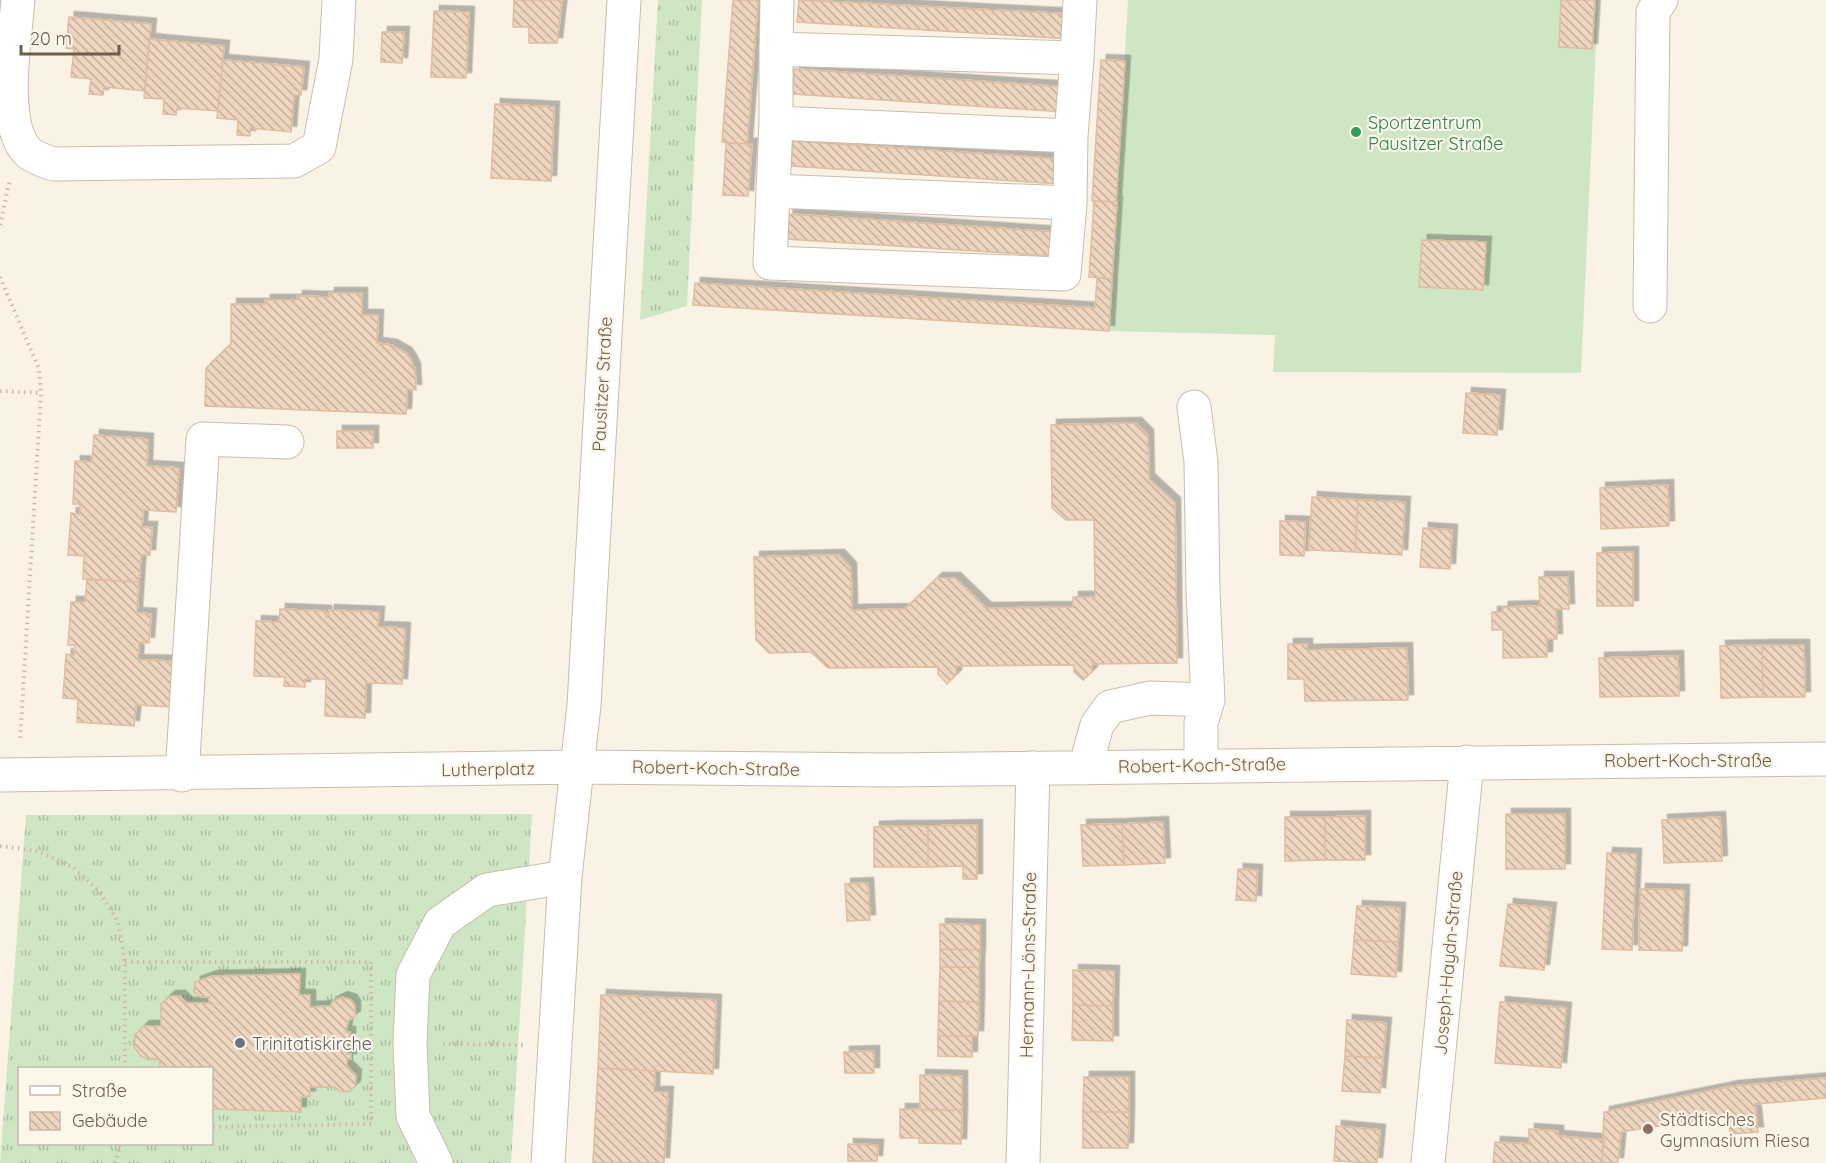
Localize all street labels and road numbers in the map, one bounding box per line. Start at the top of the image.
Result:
street label: Pausitzer Straße [587,316,617,452]
street label: Robert-Koch-Straße [1604,749,1772,772]
street label: Robert-Koch-Straße [1118,752,1286,778]
street label: Robert-Koch-Straße [632,755,800,781]
street label: Lutherplatz [441,757,535,781]
street label: Joseph-Haydn-Straße [1428,870,1468,1056]
street label: Hermann-Löns-Straße [1015,872,1041,1058]

